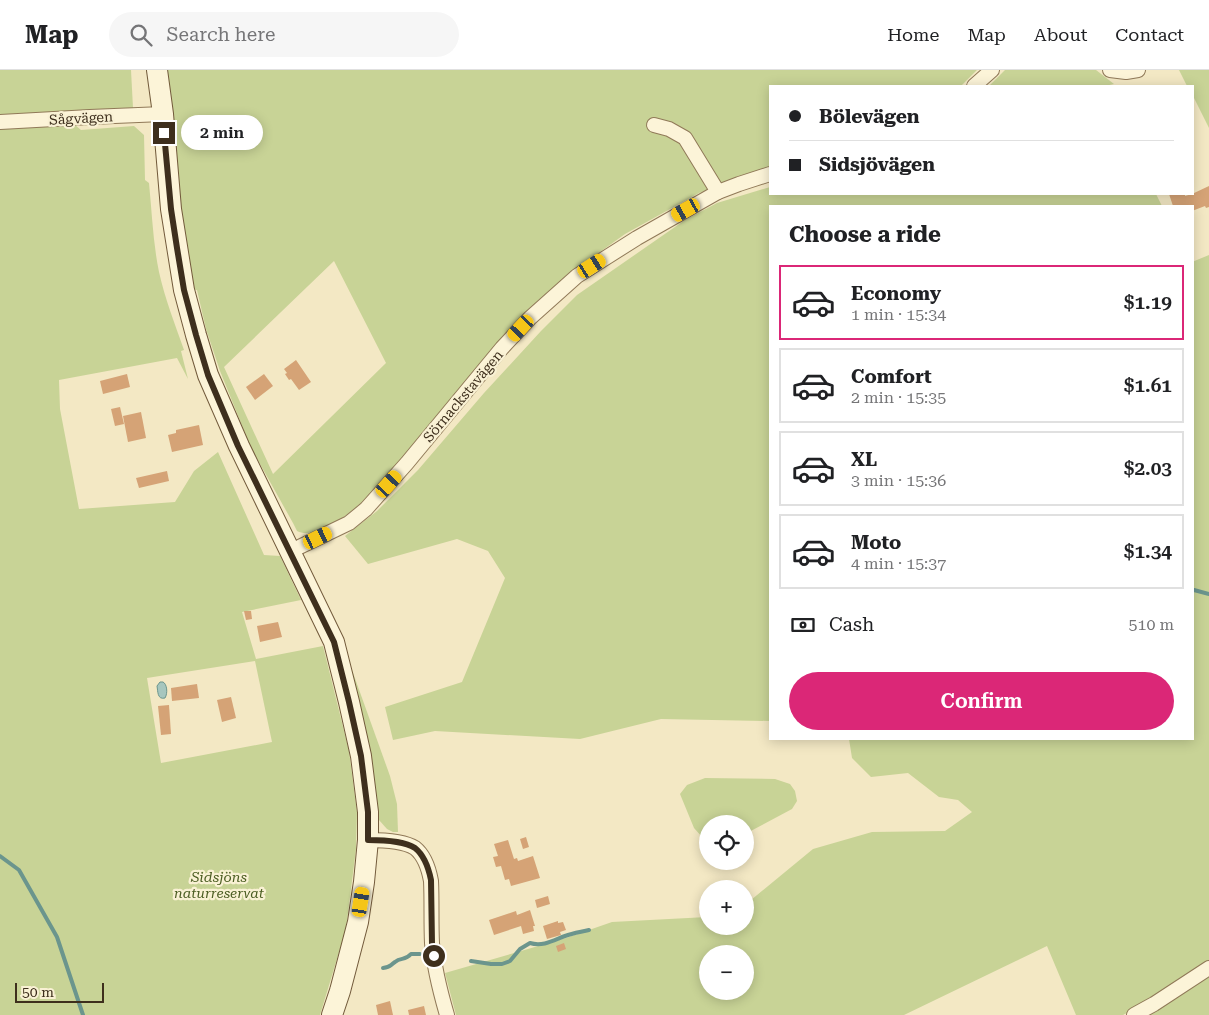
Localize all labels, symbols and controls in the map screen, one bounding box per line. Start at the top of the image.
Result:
search box [109,12,459,57]
text: Map [25,21,79,49]
icon: search [127,21,155,49]
text: Search here [167,23,275,46]
text: Home [887,24,939,45]
text: Map [967,24,1006,45]
text: About [1034,24,1087,45]
text: Contact [1115,24,1184,45]
text: Bölevägen [819,105,920,128]
street label: Sågvägen [49,108,113,128]
callout: 2 min [182,116,264,150]
route end [153,122,175,144]
text: 2 min [200,123,244,142]
text: Sidsjövägen [819,153,935,176]
car [669,196,702,224]
text: Choose a ride [789,222,941,247]
car [575,252,608,280]
icon: car [791,280,836,325]
text: Economy [851,282,941,305]
text: $1.19 [1124,291,1172,314]
text: 1 min · 15:34 [851,305,946,324]
car [505,312,536,344]
street label: Sörnackstavägen [420,347,506,445]
icon: car [791,363,836,408]
text: Comfort [851,365,932,388]
text: $1.61 [1124,374,1172,397]
text: 2 min · 15:35 [851,388,946,407]
icon: car [791,446,836,491]
text: XL [851,448,877,471]
text: $2.03 [1124,457,1172,480]
car [373,468,404,500]
text: 3 min · 15:36 [851,471,946,490]
car [301,525,334,551]
icon: car [791,529,836,574]
text: Moto [851,531,901,554]
text: $1.34 [1124,540,1172,563]
text: 4 min · 15:37 [851,554,946,573]
icon: cash [789,611,817,639]
text: Cash [829,613,874,636]
text: 510 m [1128,615,1174,634]
button: Confirm [789,672,1174,730]
map controls [699,815,754,1000]
button: locate [699,815,754,870]
park label: Sidsjöns naturreservat [174,869,265,901]
button: + [699,880,754,935]
car [351,886,370,918]
route start [423,945,445,967]
button: − [699,945,754,1000]
scale bar [15,980,104,1003]
text: 50 m [22,984,54,1000]

